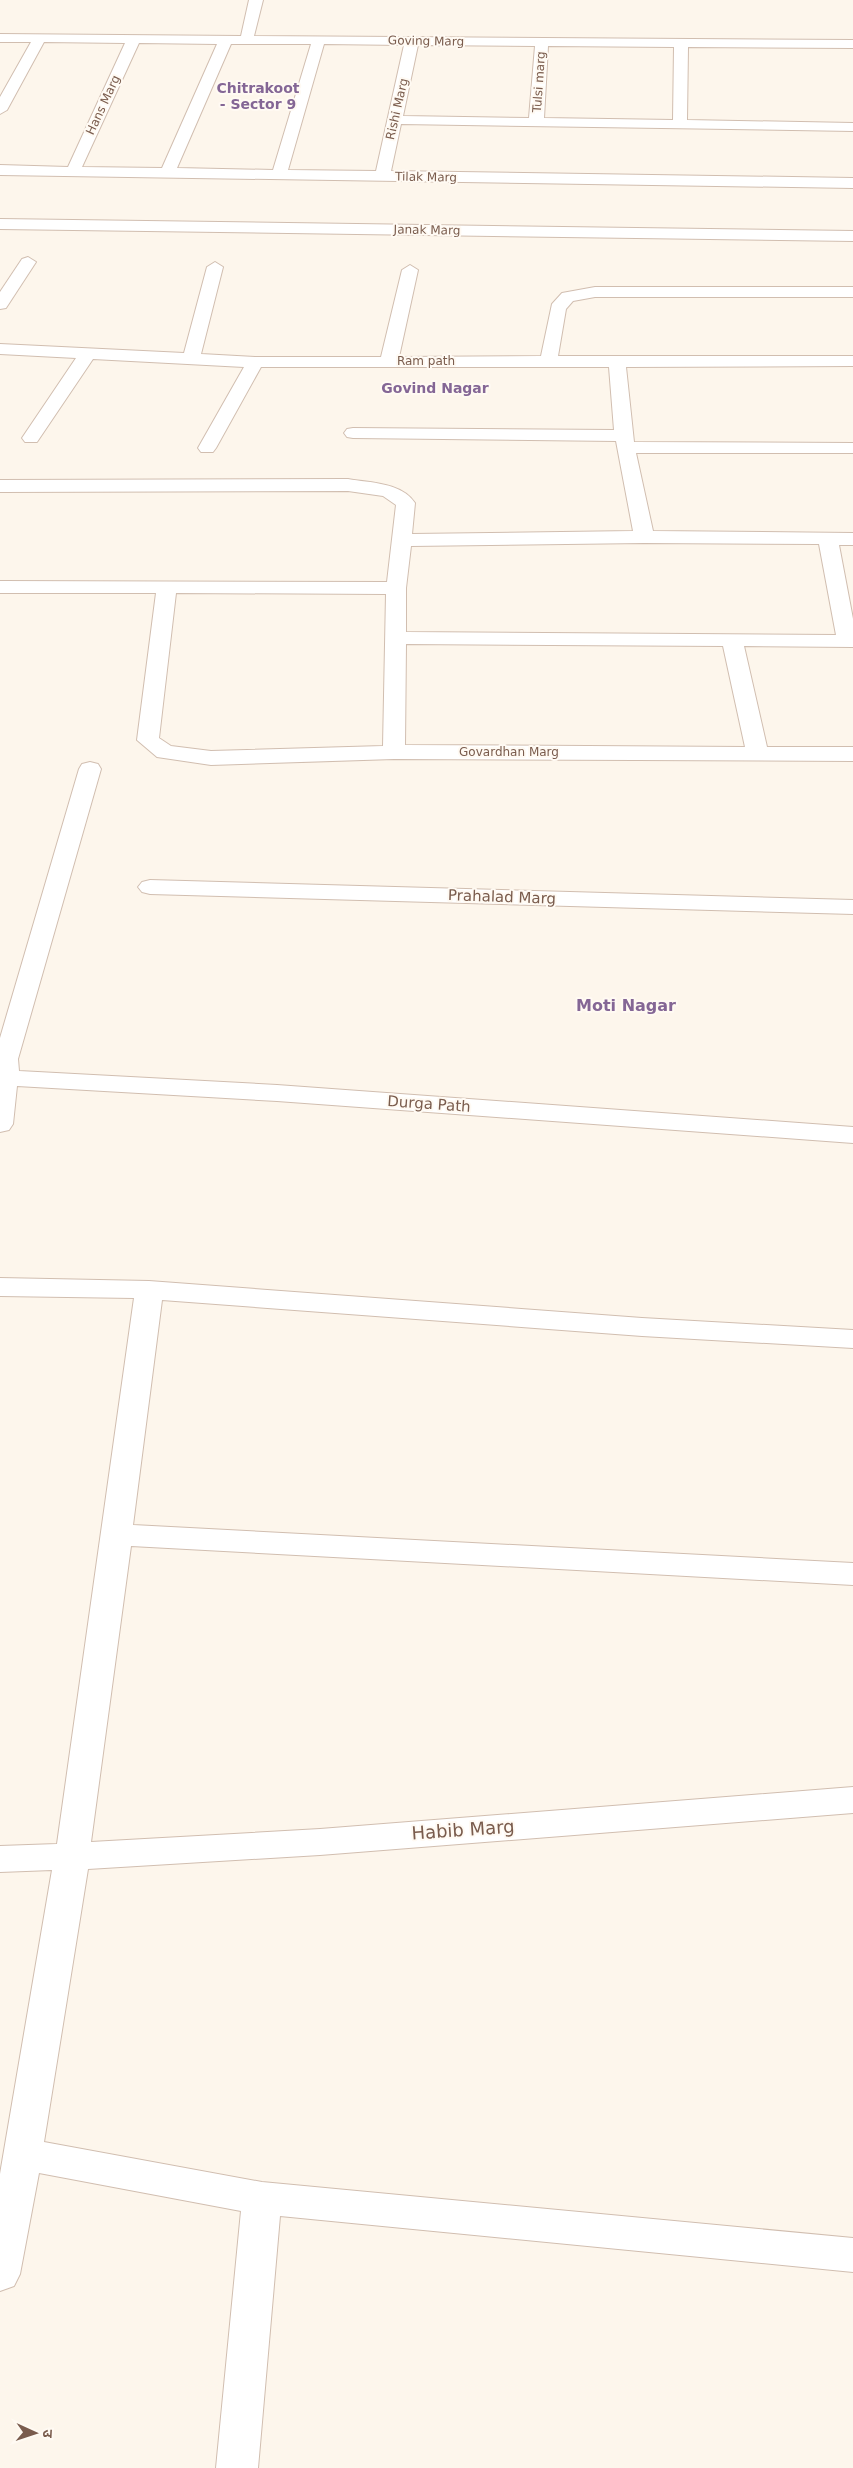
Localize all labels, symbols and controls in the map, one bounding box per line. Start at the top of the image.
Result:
street label: Goving Marg [388,33,464,49]
street label: Tulsi marg [530,51,548,114]
street label: Hans Marg [83,73,123,137]
street label: Rishi Marg [383,77,411,141]
district label: Chitrakoot - Sector 9 [217,80,300,112]
street label: Tilak Marg [394,169,457,185]
street label: Janak Marg [393,222,460,238]
street label: Ram path [397,354,455,368]
district label: Govind Nagar [381,380,489,396]
street label: Govardhan Marg [459,745,559,759]
street label: Prahalad Marg [448,886,556,908]
district label: Moti Nagar [576,996,676,1015]
street label: Durga Path [387,1092,471,1116]
street label: Habib Marg [411,1815,515,1844]
north arrow [10,2408,60,2458]
text: उ [40,2429,56,2439]

